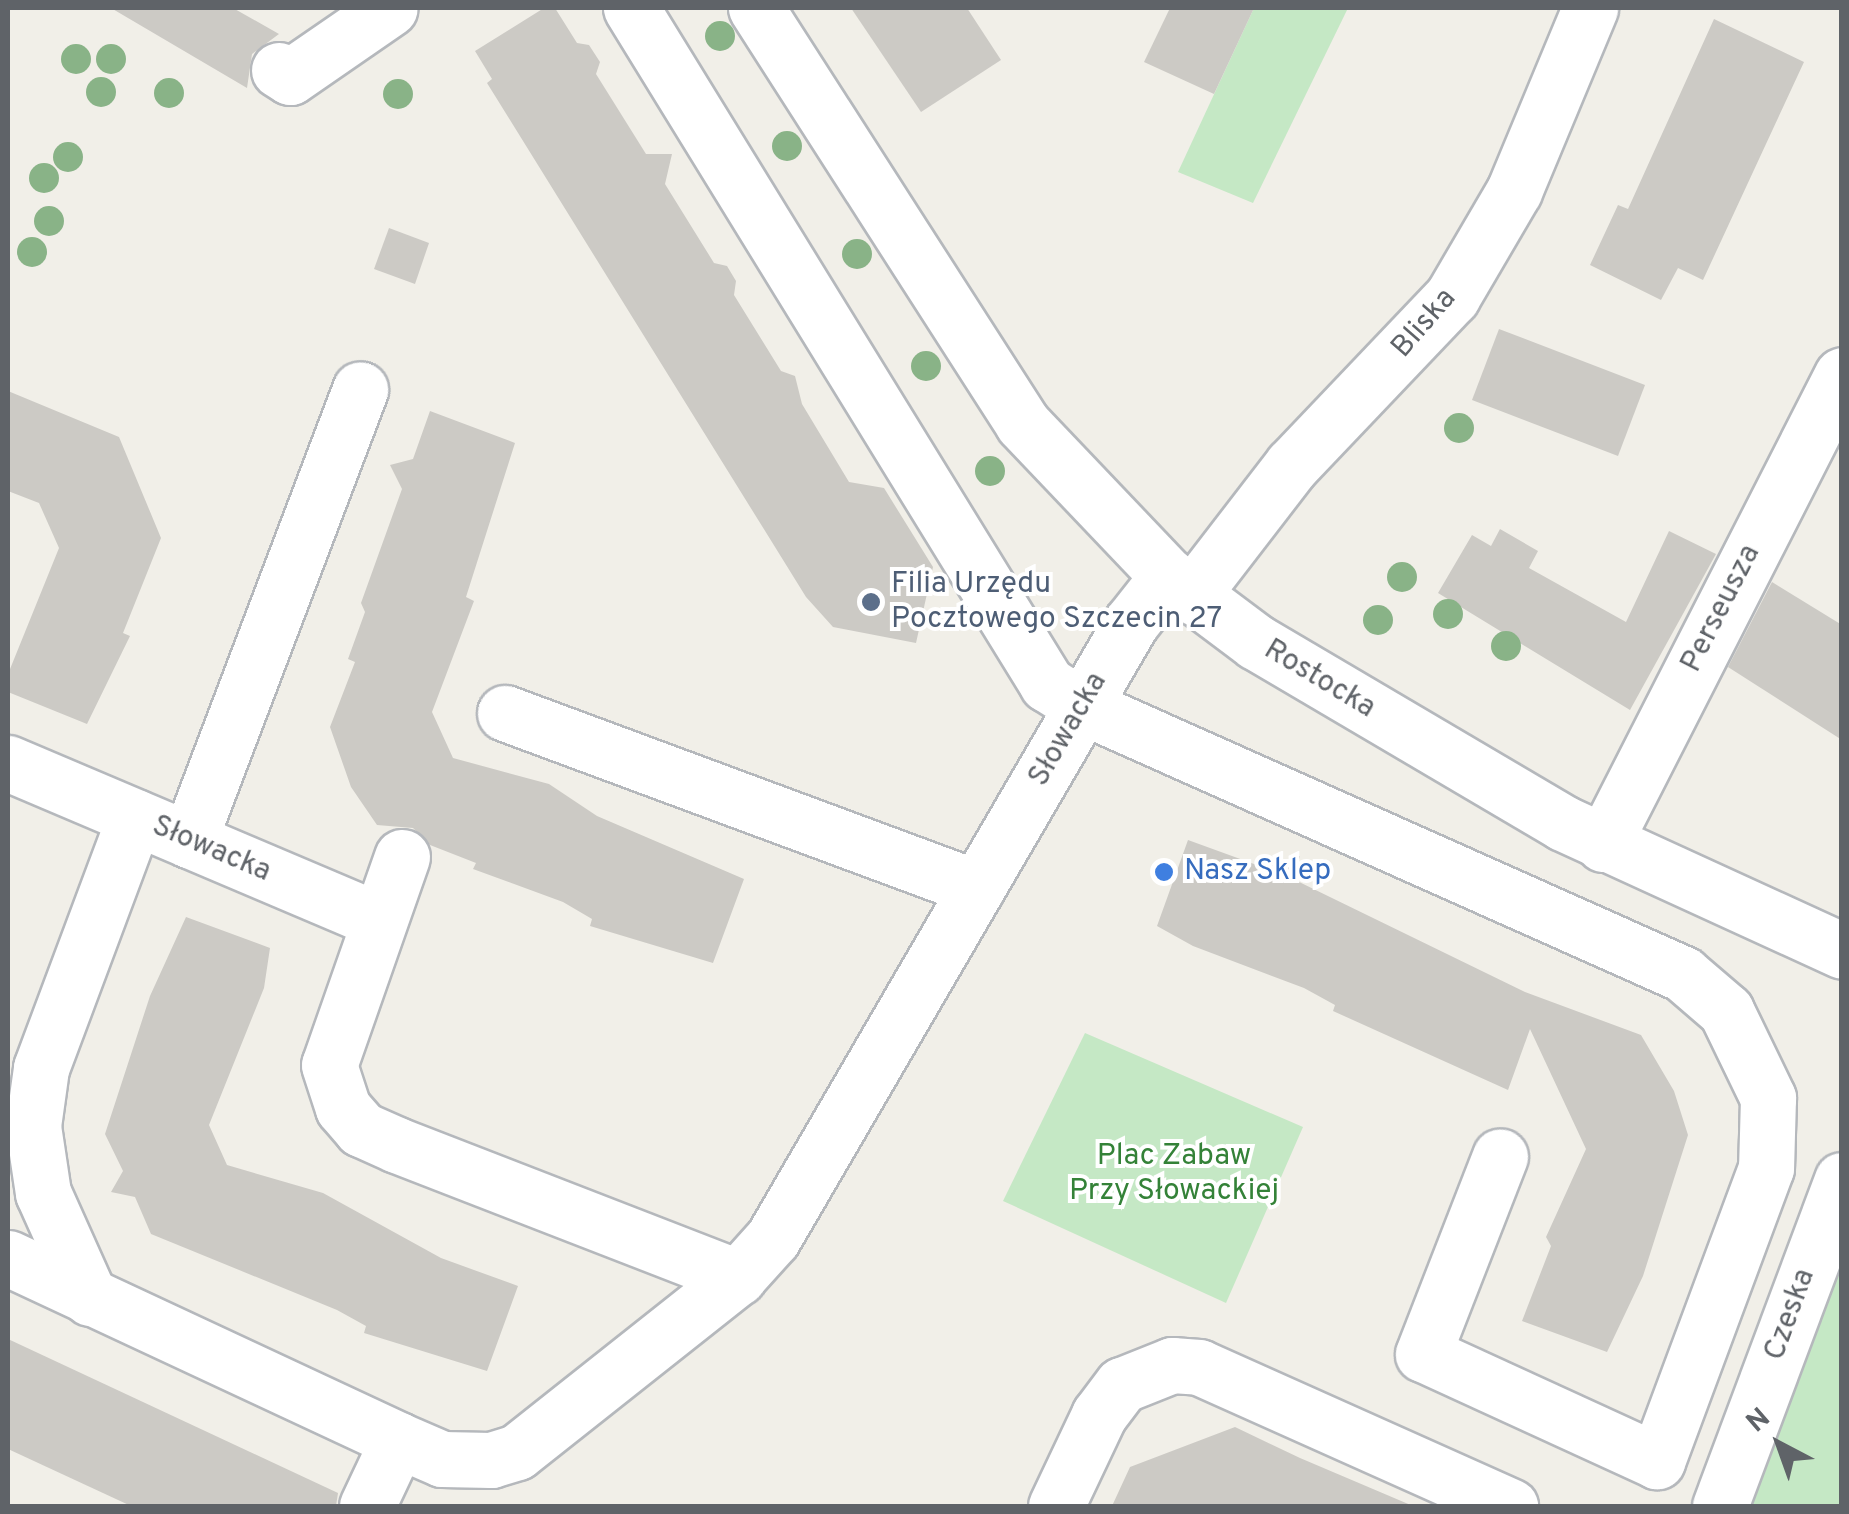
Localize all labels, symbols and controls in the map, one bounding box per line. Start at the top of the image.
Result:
street label: Bliska [1385,282,1465,366]
street label: Perseusza [1675,539,1769,679]
place label: Filia Urzędu Pocztowego Szczecin 27 [891,567,1222,638]
marker: Filia Urzędu Pocztowego Szczecin 27 [860,591,882,613]
street label: Rostocka [1257,633,1381,727]
street label: Słowacka [1022,667,1116,793]
street label: Słowacka [146,809,276,891]
place label: Nasz Sklep [1184,854,1331,890]
marker: Nasz Sklep [1153,861,1175,883]
park label: Plac Zabaw Przy Słowackiej [1069,1139,1279,1210]
street label: Czeska [1758,1264,1824,1366]
north arrow [1729,1394,1829,1494]
text: N [1740,1401,1779,1442]

